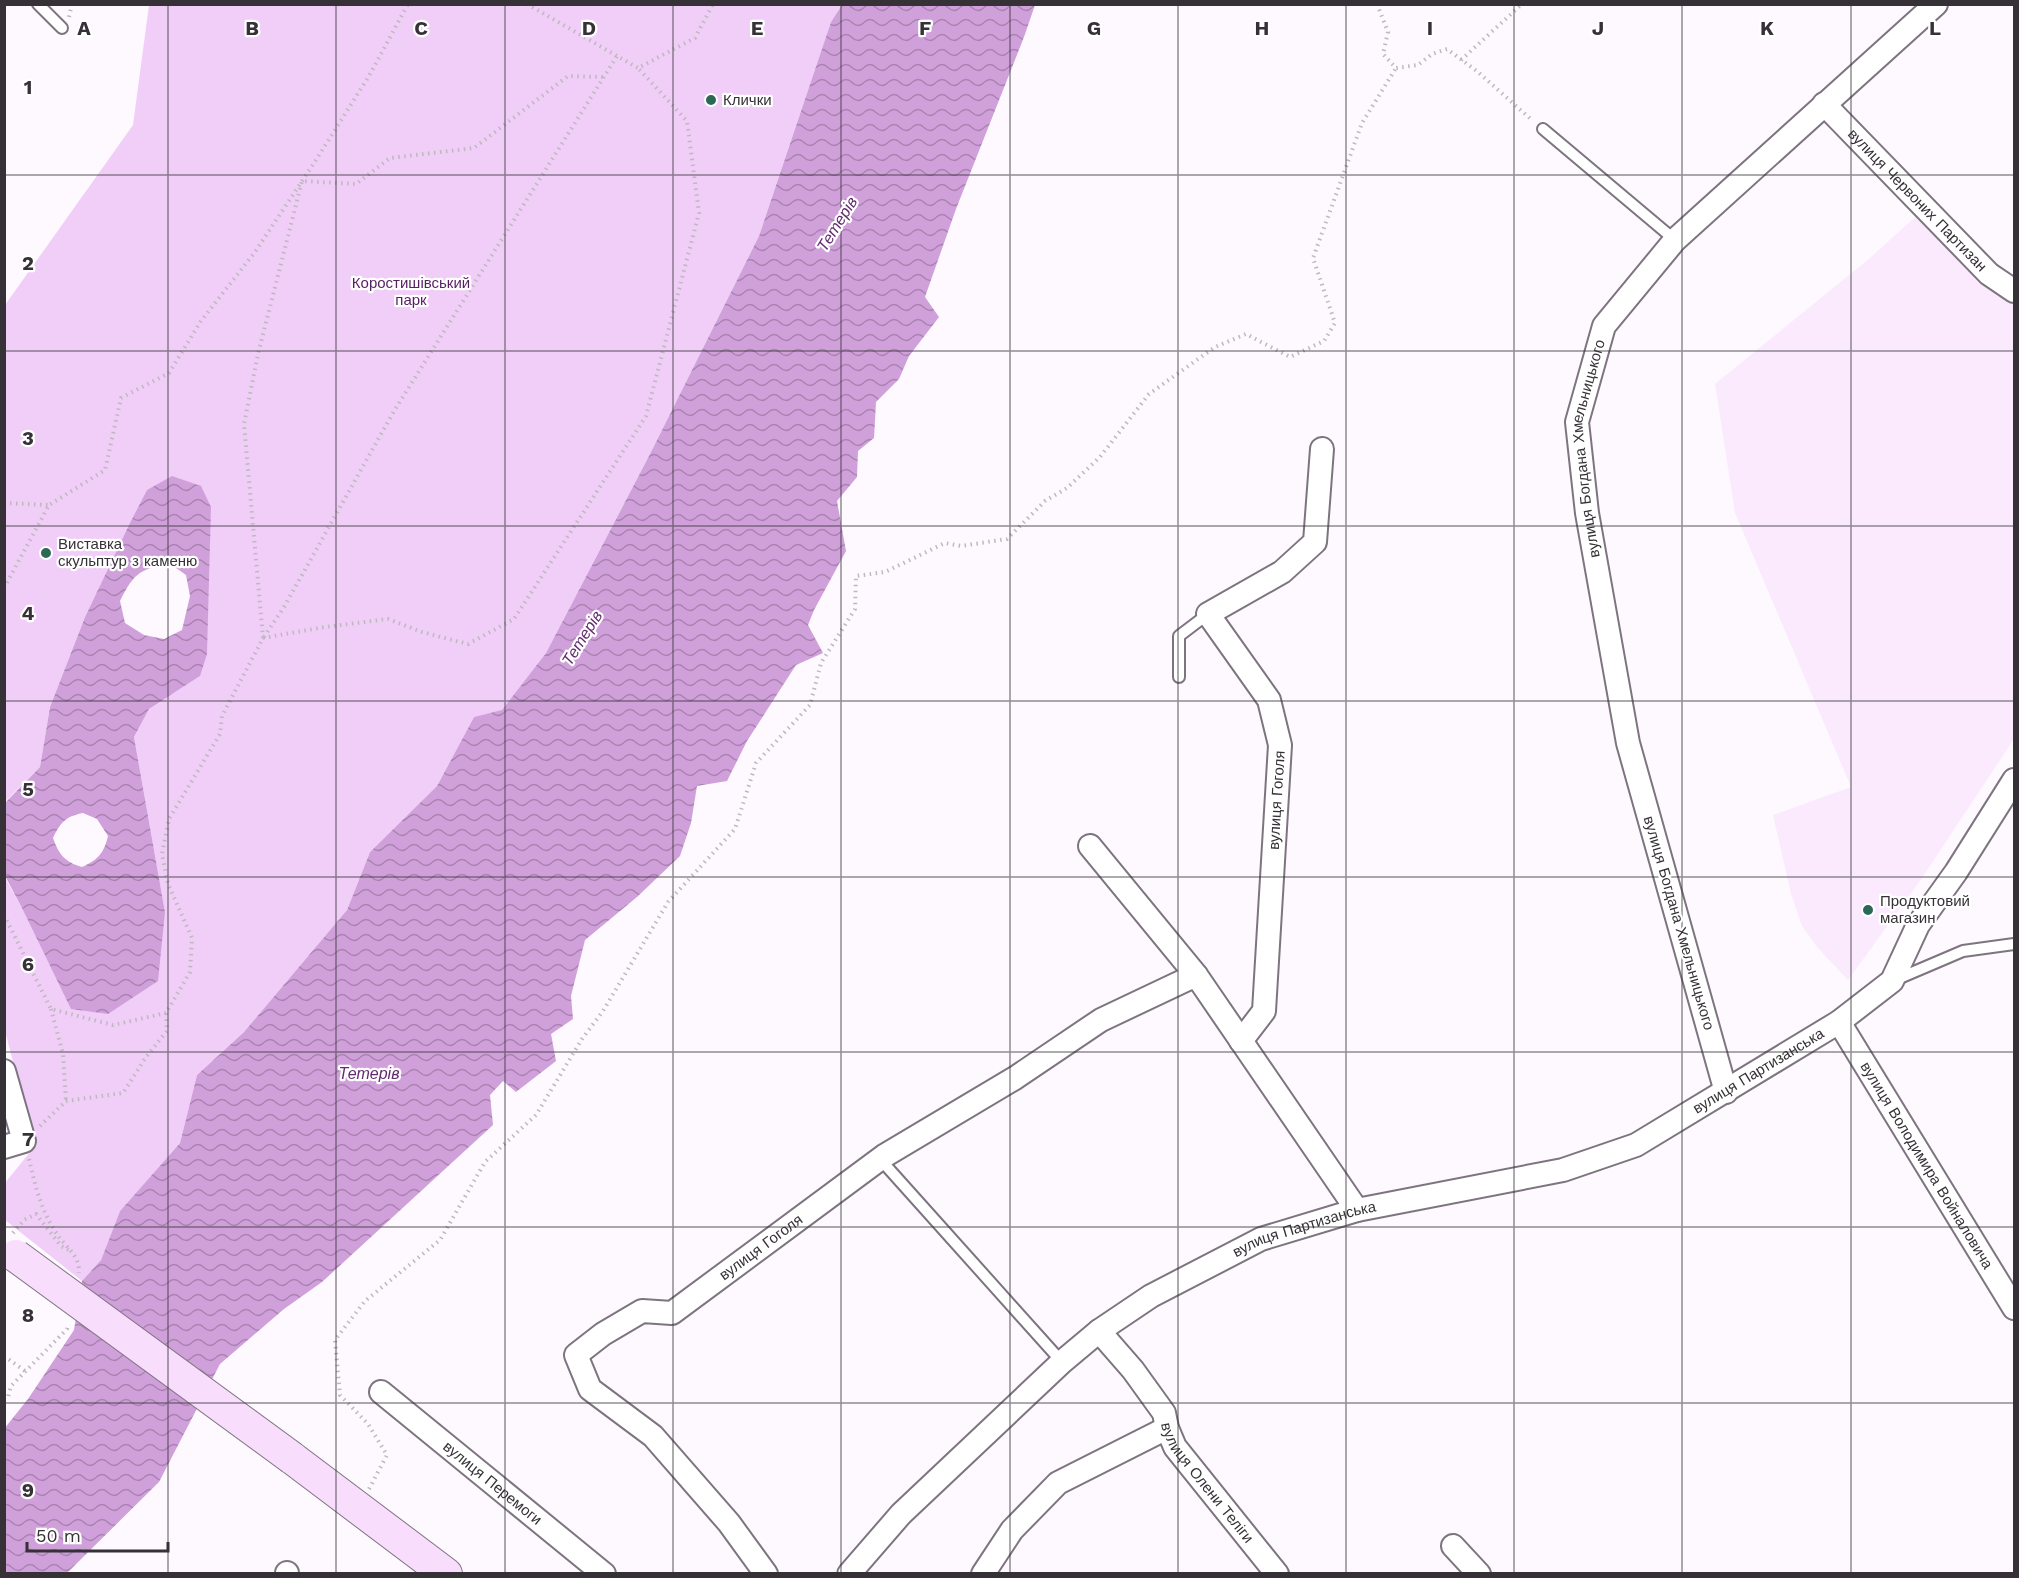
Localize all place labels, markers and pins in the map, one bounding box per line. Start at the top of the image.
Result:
place label: Клички [723,91,772,109]
marker: Клички [704,93,718,107]
place label: Виставка скульптур з каменю [58,535,197,570]
marker: Виставка скульптур з каменю [39,546,53,560]
place label: Продуктовий магазин [1880,892,1970,927]
marker: Продуктовий магазин [1861,903,1875,917]

